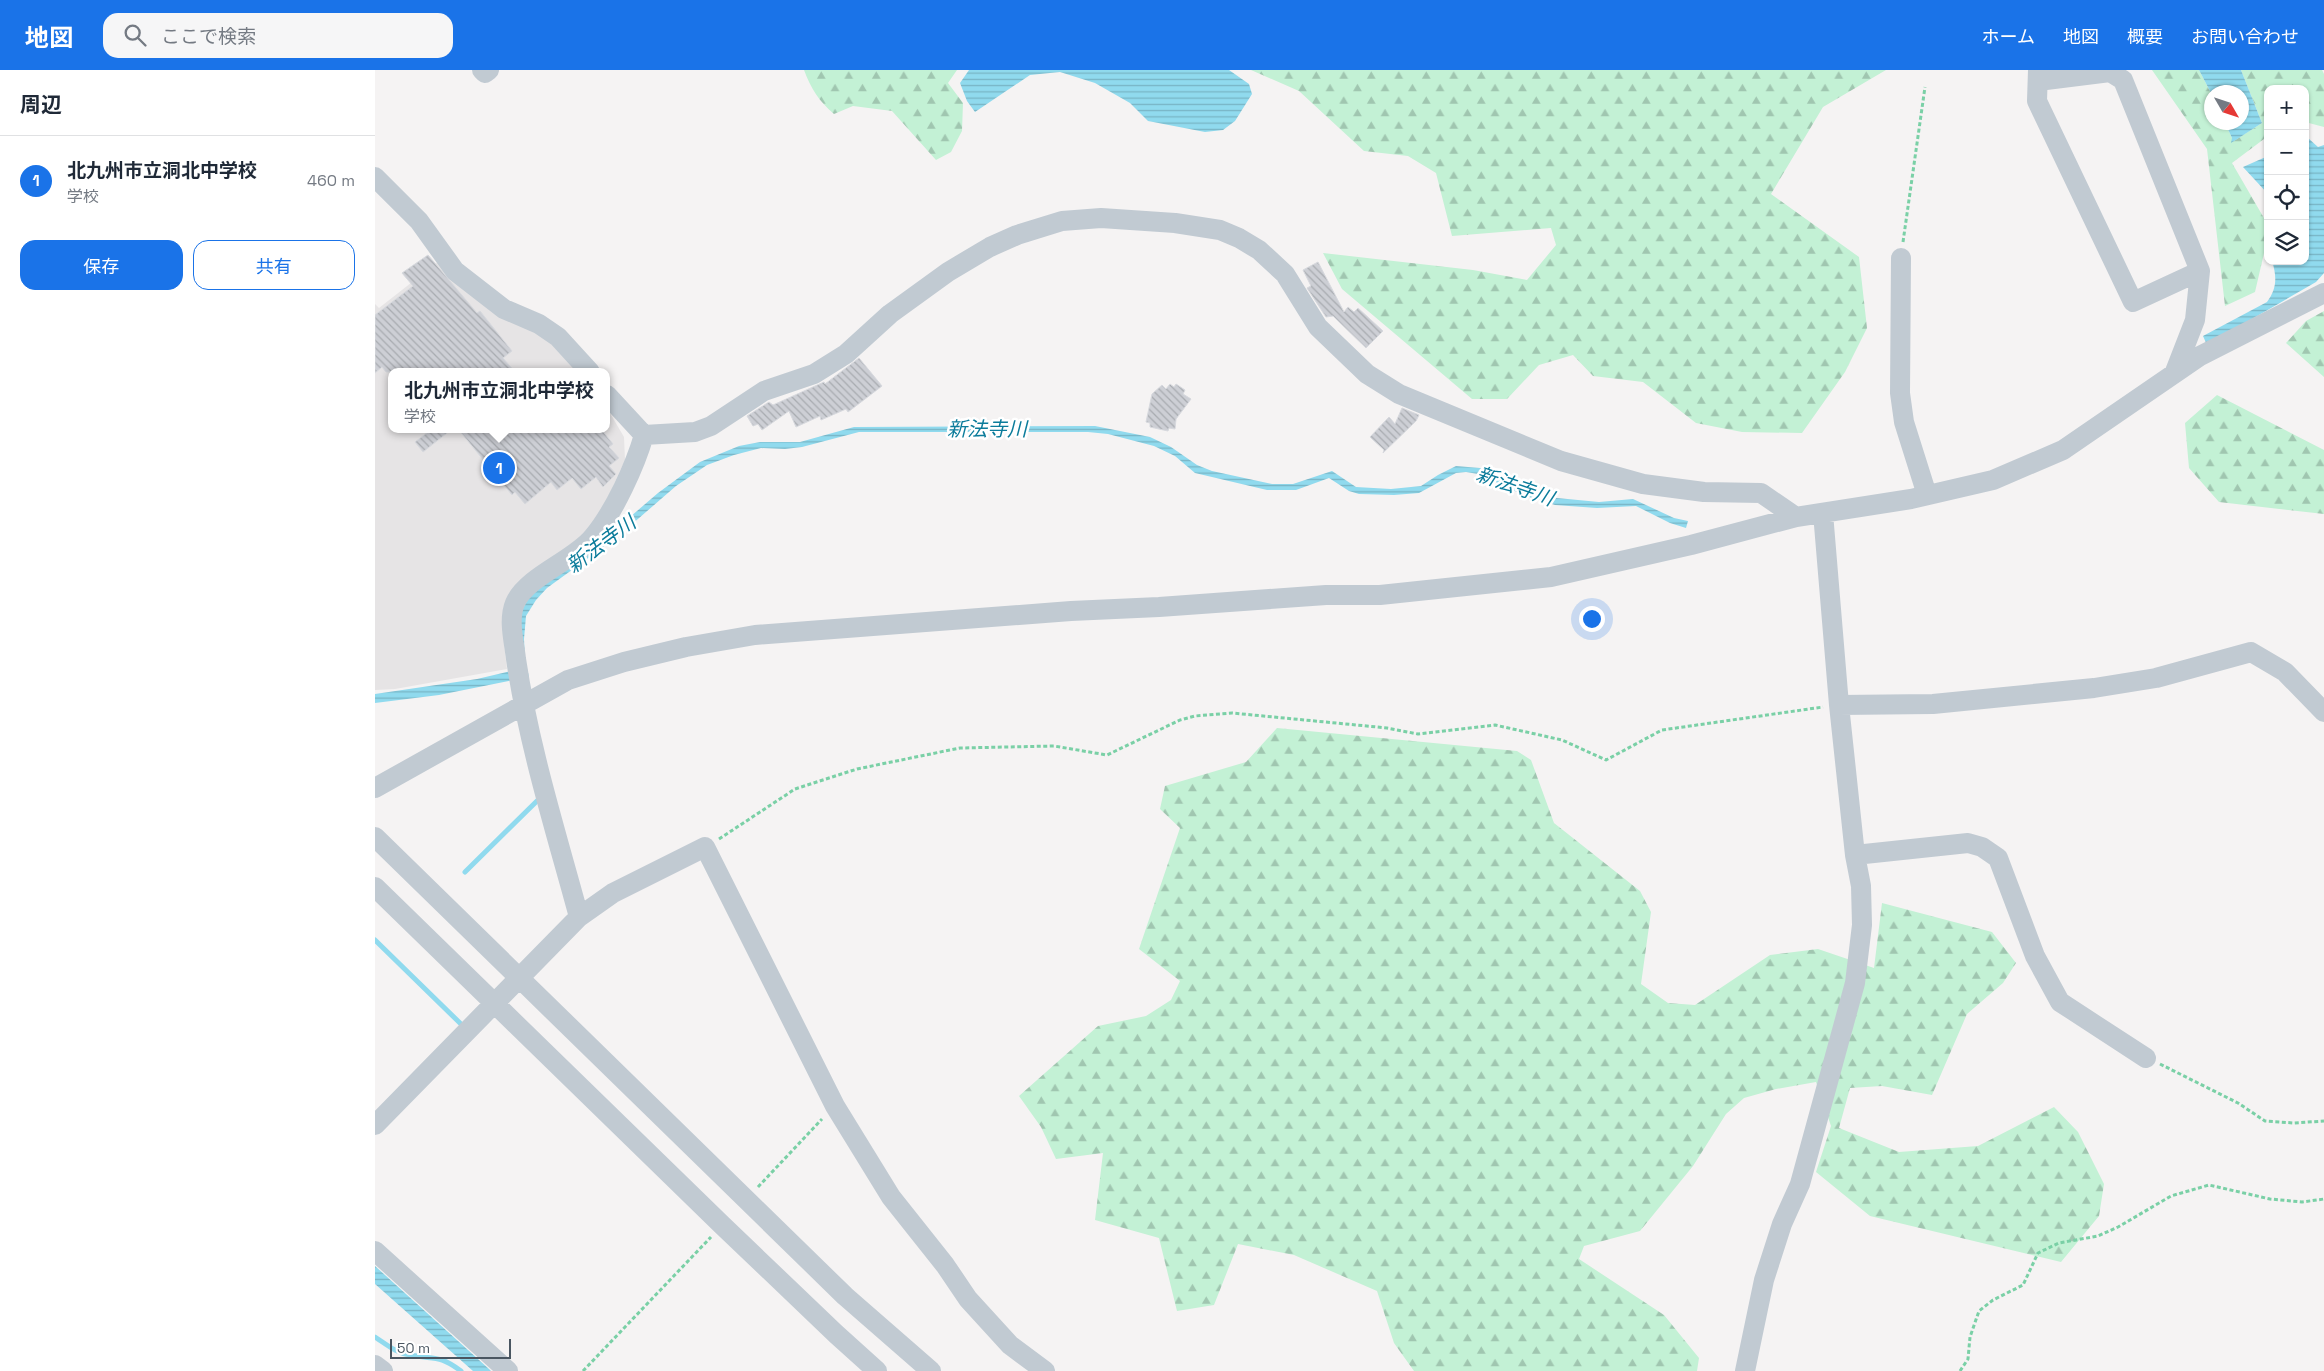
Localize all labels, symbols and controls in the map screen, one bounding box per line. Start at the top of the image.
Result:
search box [103,13,453,58]
icon: search [121,21,149,49]
text: 地図 [25,22,73,53]
text: ここで検索 [161,24,256,49]
text: ホーム [1982,25,2035,48]
text: 地図 [2063,25,2099,48]
text: 概要 [2127,25,2163,48]
text: お問い合わせ [2191,25,2299,48]
north arrow [2204,85,2249,130]
map controls [2264,85,2309,265]
button: + [2264,85,2309,130]
text: 周辺 [20,91,62,118]
button: − [2264,130,2309,175]
text: 北九州市立洞北中学校 [67,158,257,183]
text: 1 [32,170,40,191]
text: 460 m [307,170,355,191]
button: locate [2264,175,2309,220]
text: 学校 [67,186,99,207]
button: layers [2264,220,2309,265]
button: 保存 [20,240,183,290]
button: 共有 [193,240,355,290]
popup [388,368,610,433]
text: 北九州市立洞北中学校 [404,378,594,403]
text: 学校 [404,406,436,427]
water label: 新法寺川 [947,416,1029,442]
pin: 1 [483,449,515,487]
water label: 新法寺川 [1473,461,1559,512]
water label: 新法寺川 [561,508,642,578]
your location [1579,606,1605,632]
scale bar [390,1336,511,1359]
text: 50 m [397,1339,430,1357]

